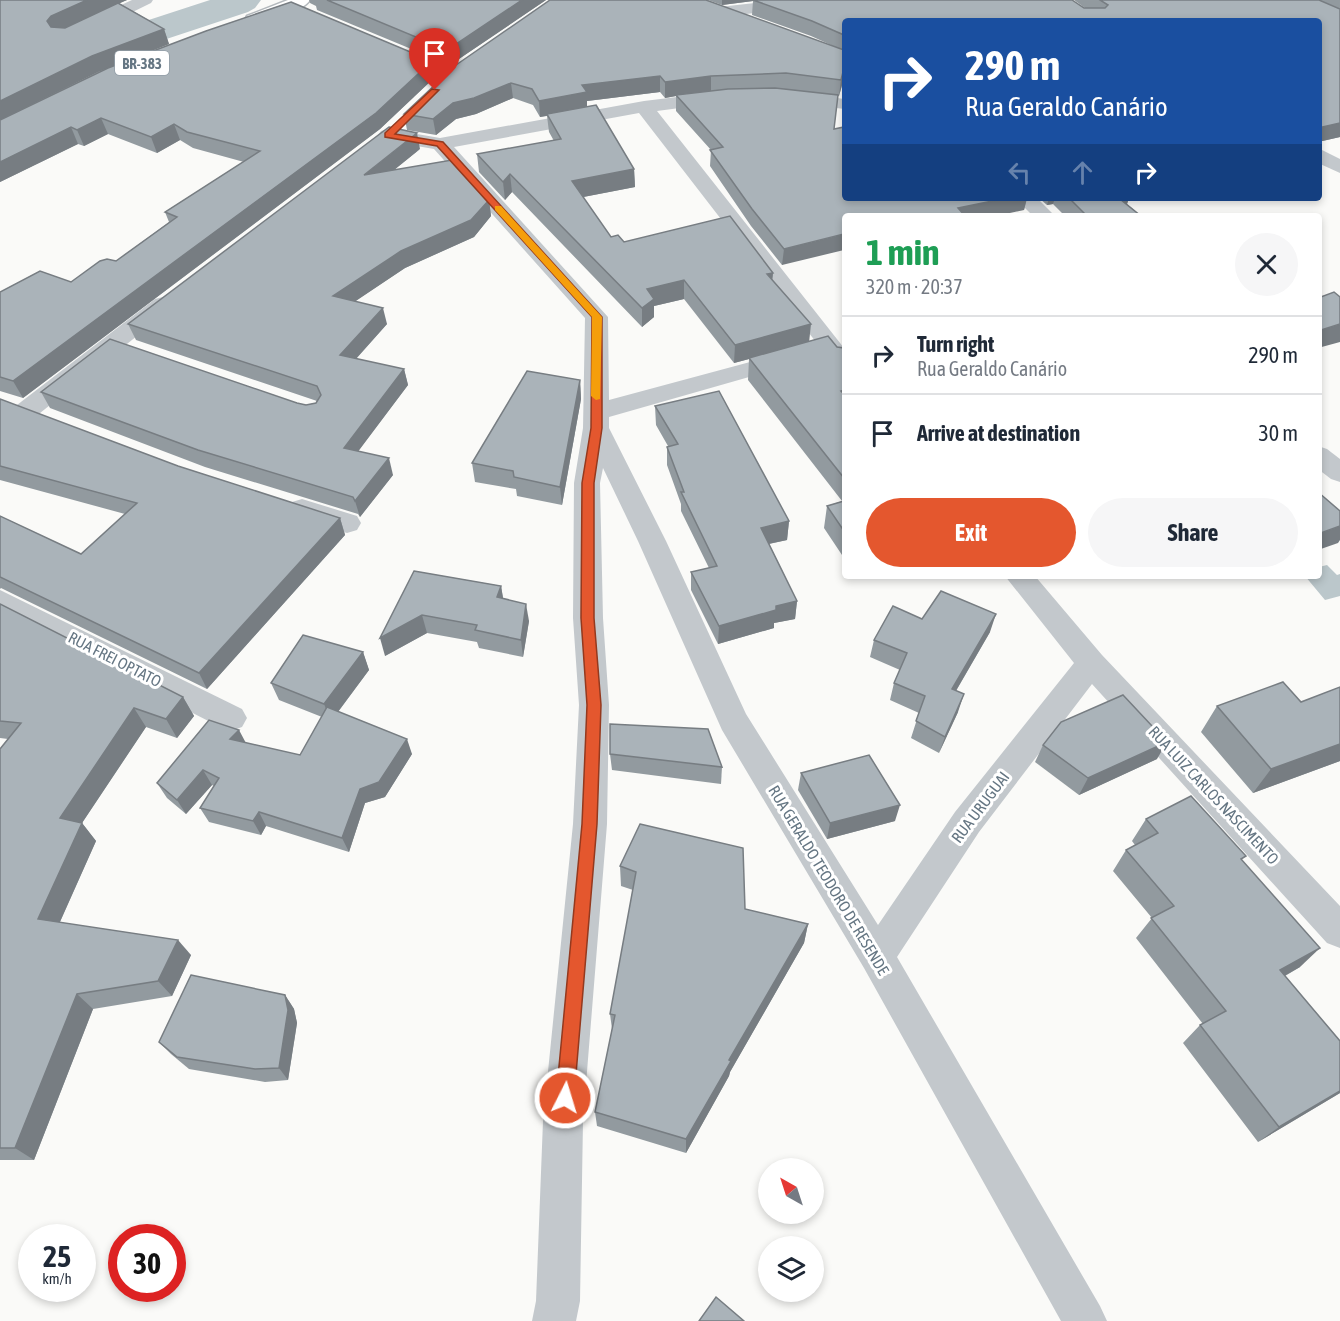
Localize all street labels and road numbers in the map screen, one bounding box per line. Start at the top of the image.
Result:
road number: BR-383 [115,51,169,75]
street label: RUA FREI OPTATO [66,628,164,690]
street label: RUA LUIZ CARLOS NASCIMENTO [1145,722,1283,868]
street label: RUA URUGUAI [947,768,1013,846]
street label: RUA GERALDO TEODORO DE RESENDE [765,782,893,978]

